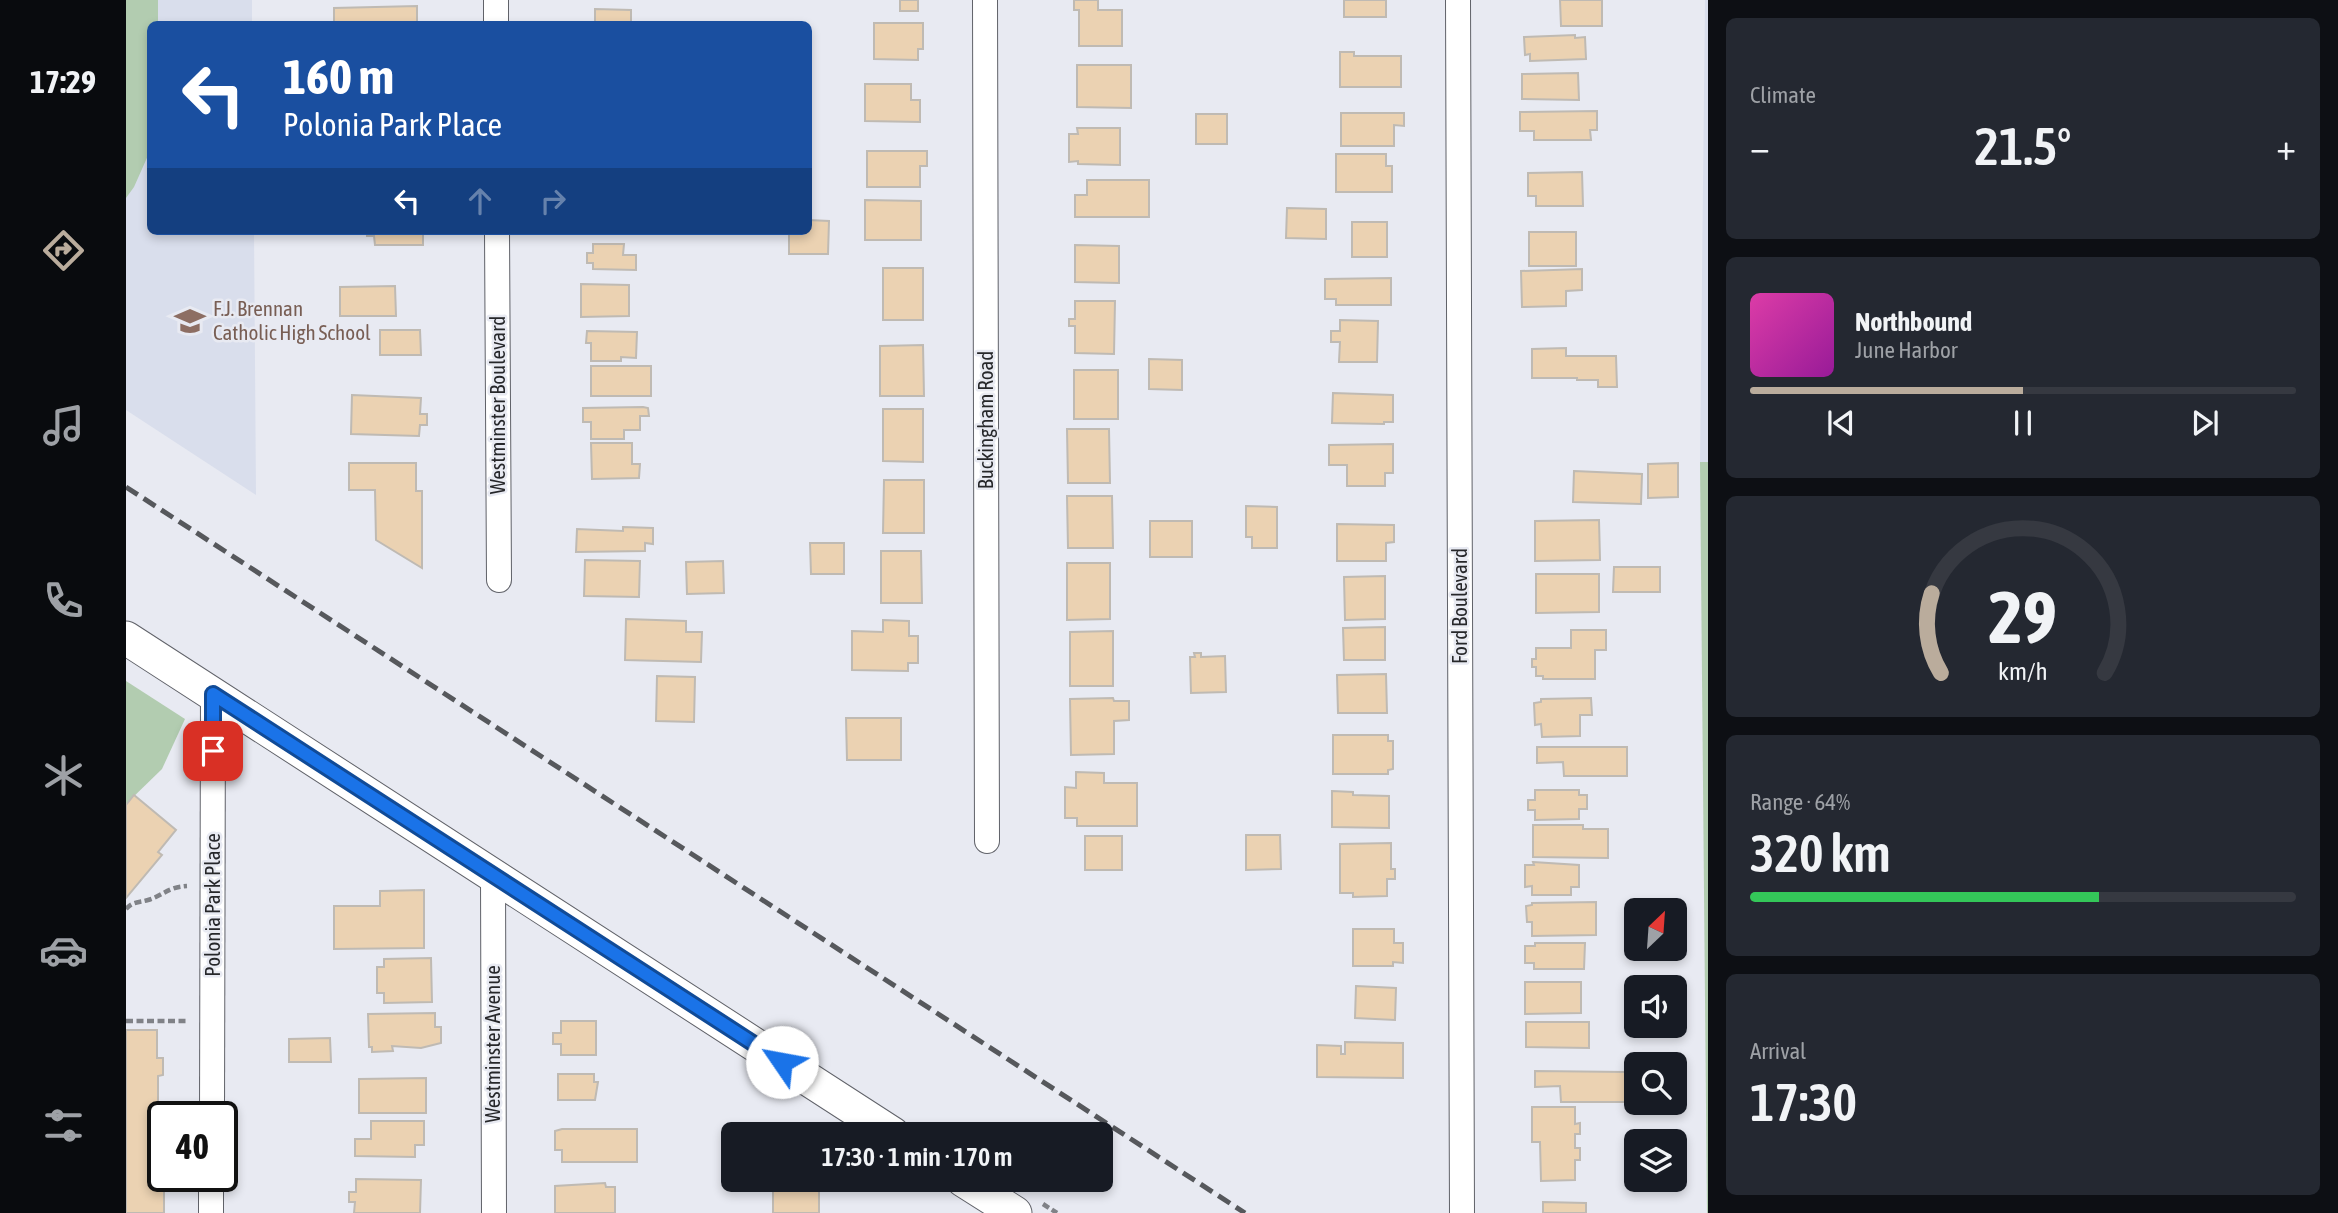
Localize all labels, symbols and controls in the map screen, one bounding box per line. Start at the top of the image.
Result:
text: 160 m [283,48,394,104]
icon: left [168,49,259,140]
text: 17:29 [30,63,96,100]
text: Climate [1750,82,1816,108]
text: Polonia Park Place [283,106,502,143]
text: 21.5° [1975,116,2071,176]
text: − [1750,125,1770,168]
text: + [2276,125,2296,168]
icon: left [388,182,426,220]
icon: ahead [461,182,499,220]
icon: right [534,182,572,220]
icon: directions [39,226,88,275]
place label: F.J. Brennan Catholic High School [213,296,371,344]
school or university icon: F.J. Brennan Catholic High School [173,304,207,338]
text: Northbound [1855,307,1972,337]
street label: Westminster Boulevard [485,316,509,494]
text: June Harbor [1855,337,1958,363]
street label: Buckingham Road [973,351,997,489]
icon: music [39,401,88,450]
icon: previous [1822,404,1860,442]
icon: pause [2004,404,2042,442]
icon: next [2186,404,2224,442]
street label: Ford Boulevard [1447,548,1471,664]
text: 29 [1989,575,2057,658]
icon: phone [39,576,88,625]
text: km/h [1998,656,2048,684]
pin [183,721,243,781]
icon: arrive [194,732,232,770]
icon: climate [39,751,88,800]
text: Range · 64% [1750,789,1850,815]
text: 320 km [1750,823,1891,883]
street label: Polonia Park Place [200,833,224,977]
north arrow [1624,898,1687,961]
map controls [1624,898,1687,1192]
icon: car [39,926,88,975]
street label: Westminster Avenue [480,965,504,1123]
button: sound [1624,975,1687,1038]
position arrow [745,1025,819,1099]
text: Arrival [1750,1038,1806,1064]
button: search [1624,1052,1687,1115]
text: 17:30 [1750,1072,1857,1132]
icon: filters [39,1101,88,1150]
speed limit sign: 40 [147,1101,238,1192]
button: layers [1624,1129,1687,1192]
text: 17:30 · 1 min · 170 m [822,1142,1012,1172]

